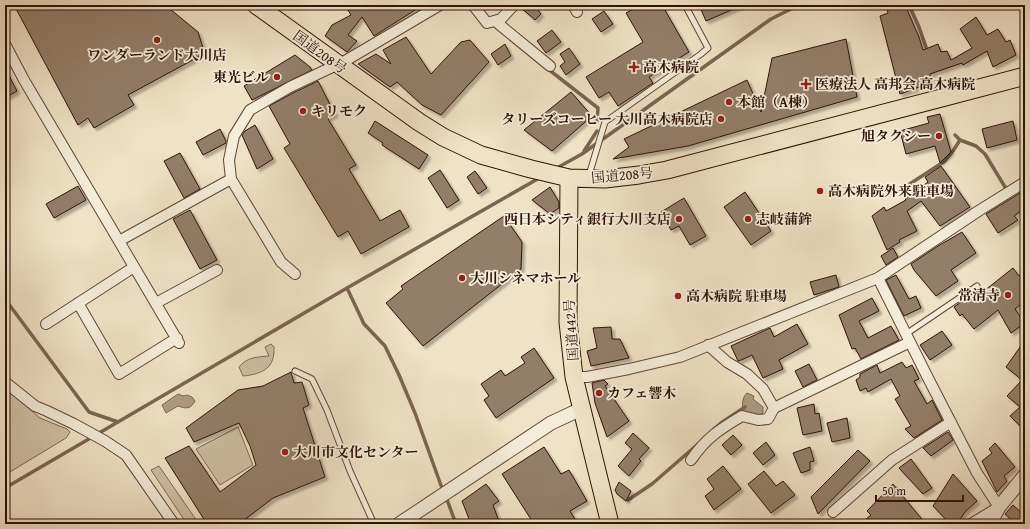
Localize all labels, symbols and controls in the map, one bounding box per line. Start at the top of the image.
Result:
street label: 国道208号 [289,26,351,78]
marker: ワンダーランド大川店 [152,35,162,45]
place label: ワンダーランド大川店 [87,45,227,65]
place label: 高木病院 [643,57,699,77]
marker: 高木病院 [628,61,640,73]
place label: 東光ビル [213,67,269,87]
marker: 東光ビル [272,72,282,82]
place label: 医療法人 高邦会 高木病院 [815,74,975,94]
marker: 医療法人 高邦会 高木病院 [800,78,812,90]
place label: 本館（A棟） [737,92,816,112]
marker: 本館（A棟） [724,97,734,107]
place label: キリモク [311,101,367,121]
marker: キリモク [298,106,308,116]
place label: タリーズコーヒー 大川高木病院店 [501,109,713,129]
marker: タリーズコーヒー 大川高木病院店 [716,114,726,124]
place label: 旭タクシー [861,126,931,146]
marker: 旭タクシー [934,131,944,141]
street label: 国道208号 [590,162,654,188]
place label: 高木病院外来駐車場 [828,181,954,201]
marker: 高木病院外来駐車場 [815,186,825,196]
place label: 西日本シティ銀行大川支店 [504,209,671,229]
place label: 志岐蒲鉾 [756,209,812,229]
marker: 西日本シティ銀行大川支店 [674,214,684,224]
marker: 志岐蒲鉾 [743,214,753,224]
place label: 大川シネマホール [470,268,581,288]
marker: 大川シネマホール [457,273,467,283]
place label: 常清寺 [958,285,1000,305]
place label: 高木病院 駐車場 [686,286,787,306]
marker: 常清寺 [1003,290,1013,300]
marker: 高木病院 駐車場 [673,291,683,301]
street label: 国道442号 [559,298,583,362]
place label: カフェ響木 [607,383,676,403]
marker: カフェ響木 [594,388,604,398]
place label: 大川市文化センター [293,442,418,462]
marker: 大川市文化センター [280,447,290,457]
scale bar [876,477,963,503]
text: 50 m [882,482,906,499]

